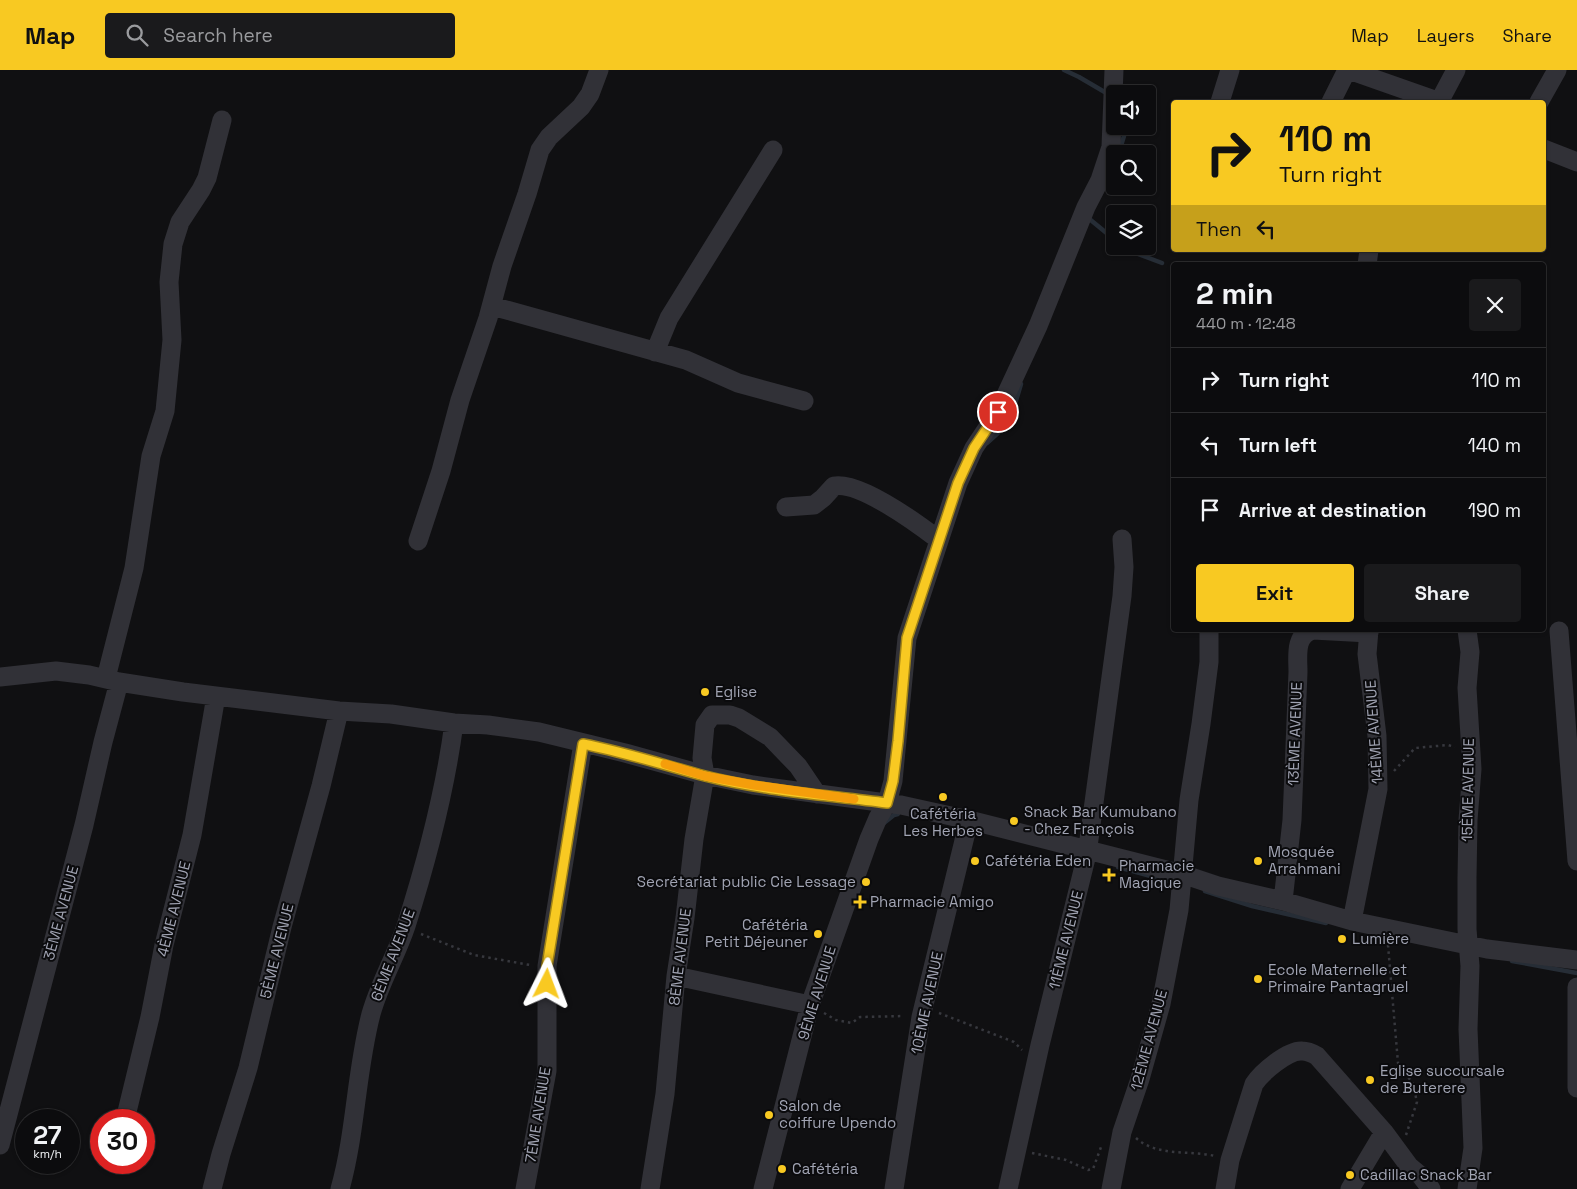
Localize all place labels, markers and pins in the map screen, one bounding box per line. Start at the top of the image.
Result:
pin [977,391,1019,433]
place label: Eglise [715,682,757,701]
marker: Eglise [699,686,711,698]
marker: Cafétéria Les Herbes [937,791,949,803]
place label: Snack Bar Kumubano - Chez François [1024,802,1177,838]
place label: Cafétéria Les Herbes [903,804,983,840]
marker: Snack Bar Kumubano - Chez François [1008,815,1020,827]
place label: Mosquée Arrahmani [1268,842,1341,878]
place label: Cafétéria Eden [985,851,1091,870]
marker: Cafétéria Eden [969,855,981,867]
marker: Mosquée Arrahmani [1252,855,1264,867]
place label: Pharmacie Magique [1119,856,1194,892]
marker: Pharmacie Magique [1103,869,1115,881]
place label: Secrétariat public Cie Lessage [637,872,856,891]
marker: Secrétariat public Cie Lessage [860,876,872,888]
place label: Pharmacie Amigo [870,892,994,911]
marker: Pharmacie Amigo [854,896,866,908]
place label: Cafétéria Petit Déjeuner [705,915,808,951]
marker: Cafétéria Petit Déjeuner [812,928,824,940]
place label: Lumière [1352,929,1409,948]
marker: Lumière [1336,933,1348,945]
place label: Ecole Maternelle et Primaire Pantagruel [1268,960,1408,996]
marker: Ecole Maternelle et Primaire Pantagruel [1252,973,1264,985]
place label: Eglise succursale de Buterere [1380,1061,1505,1097]
marker: Eglise succursale de Buterere [1364,1074,1376,1086]
place label: Salon de coiffure Upendo [779,1096,896,1132]
marker: Salon de coiffure Upendo [763,1109,775,1121]
place label: Cafétéria [792,1159,858,1178]
marker: Cafétéria [776,1163,788,1175]
place label: Cadillac Snack Bar [1360,1165,1492,1184]
marker: Cadillac Snack Bar [1344,1169,1356,1181]

